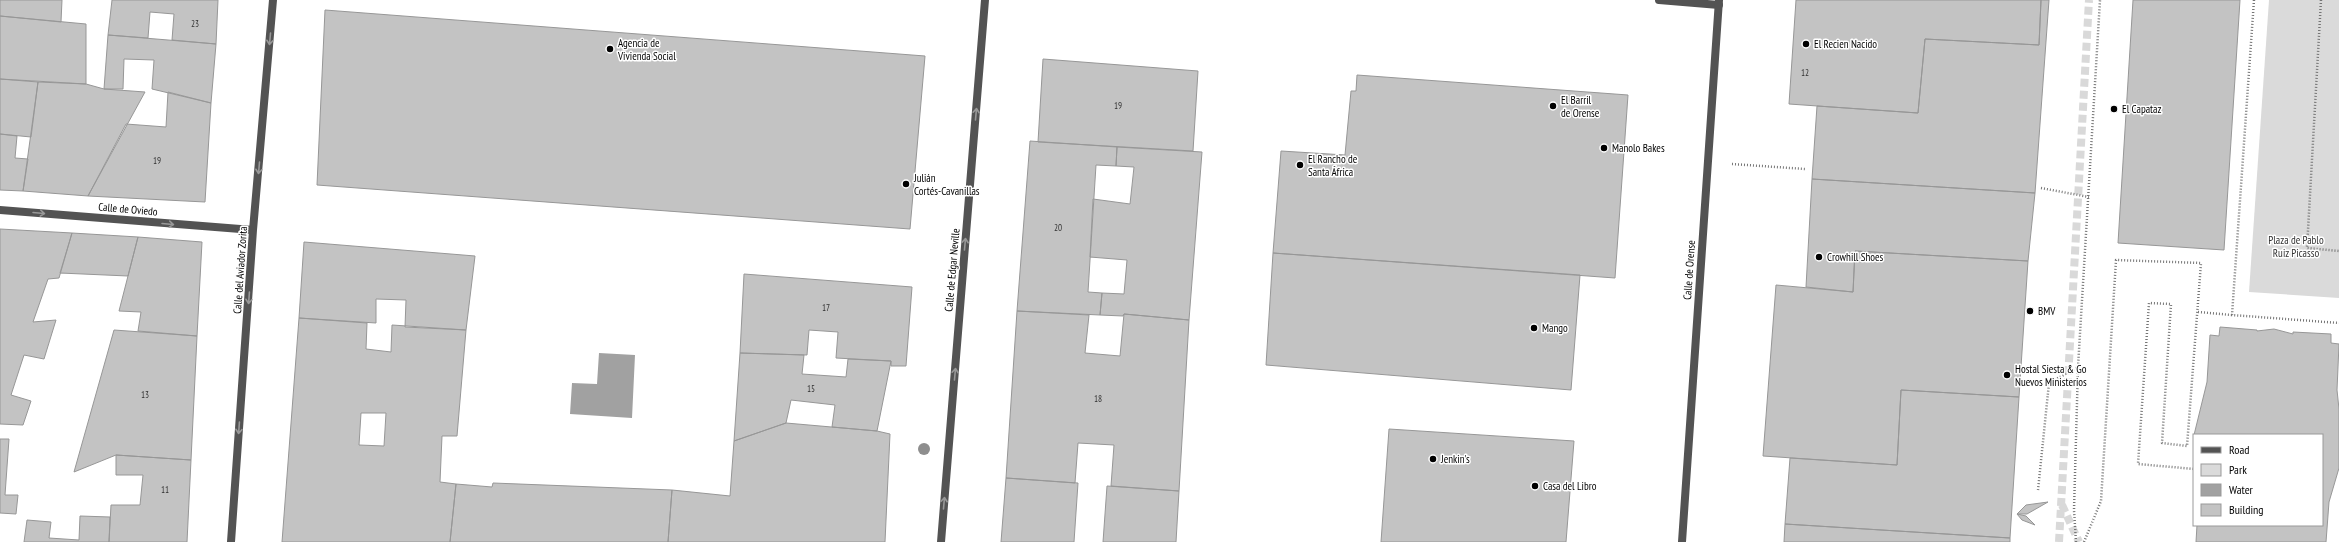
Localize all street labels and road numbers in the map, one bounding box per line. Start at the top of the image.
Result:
street label: Calle de Oviedo [98,199,159,219]
street label: Calle del Aviador Zorita [230,226,250,314]
street label: Calle de Edgar Neville [941,227,963,312]
street label: Calle de Orense [1680,239,1698,300]

